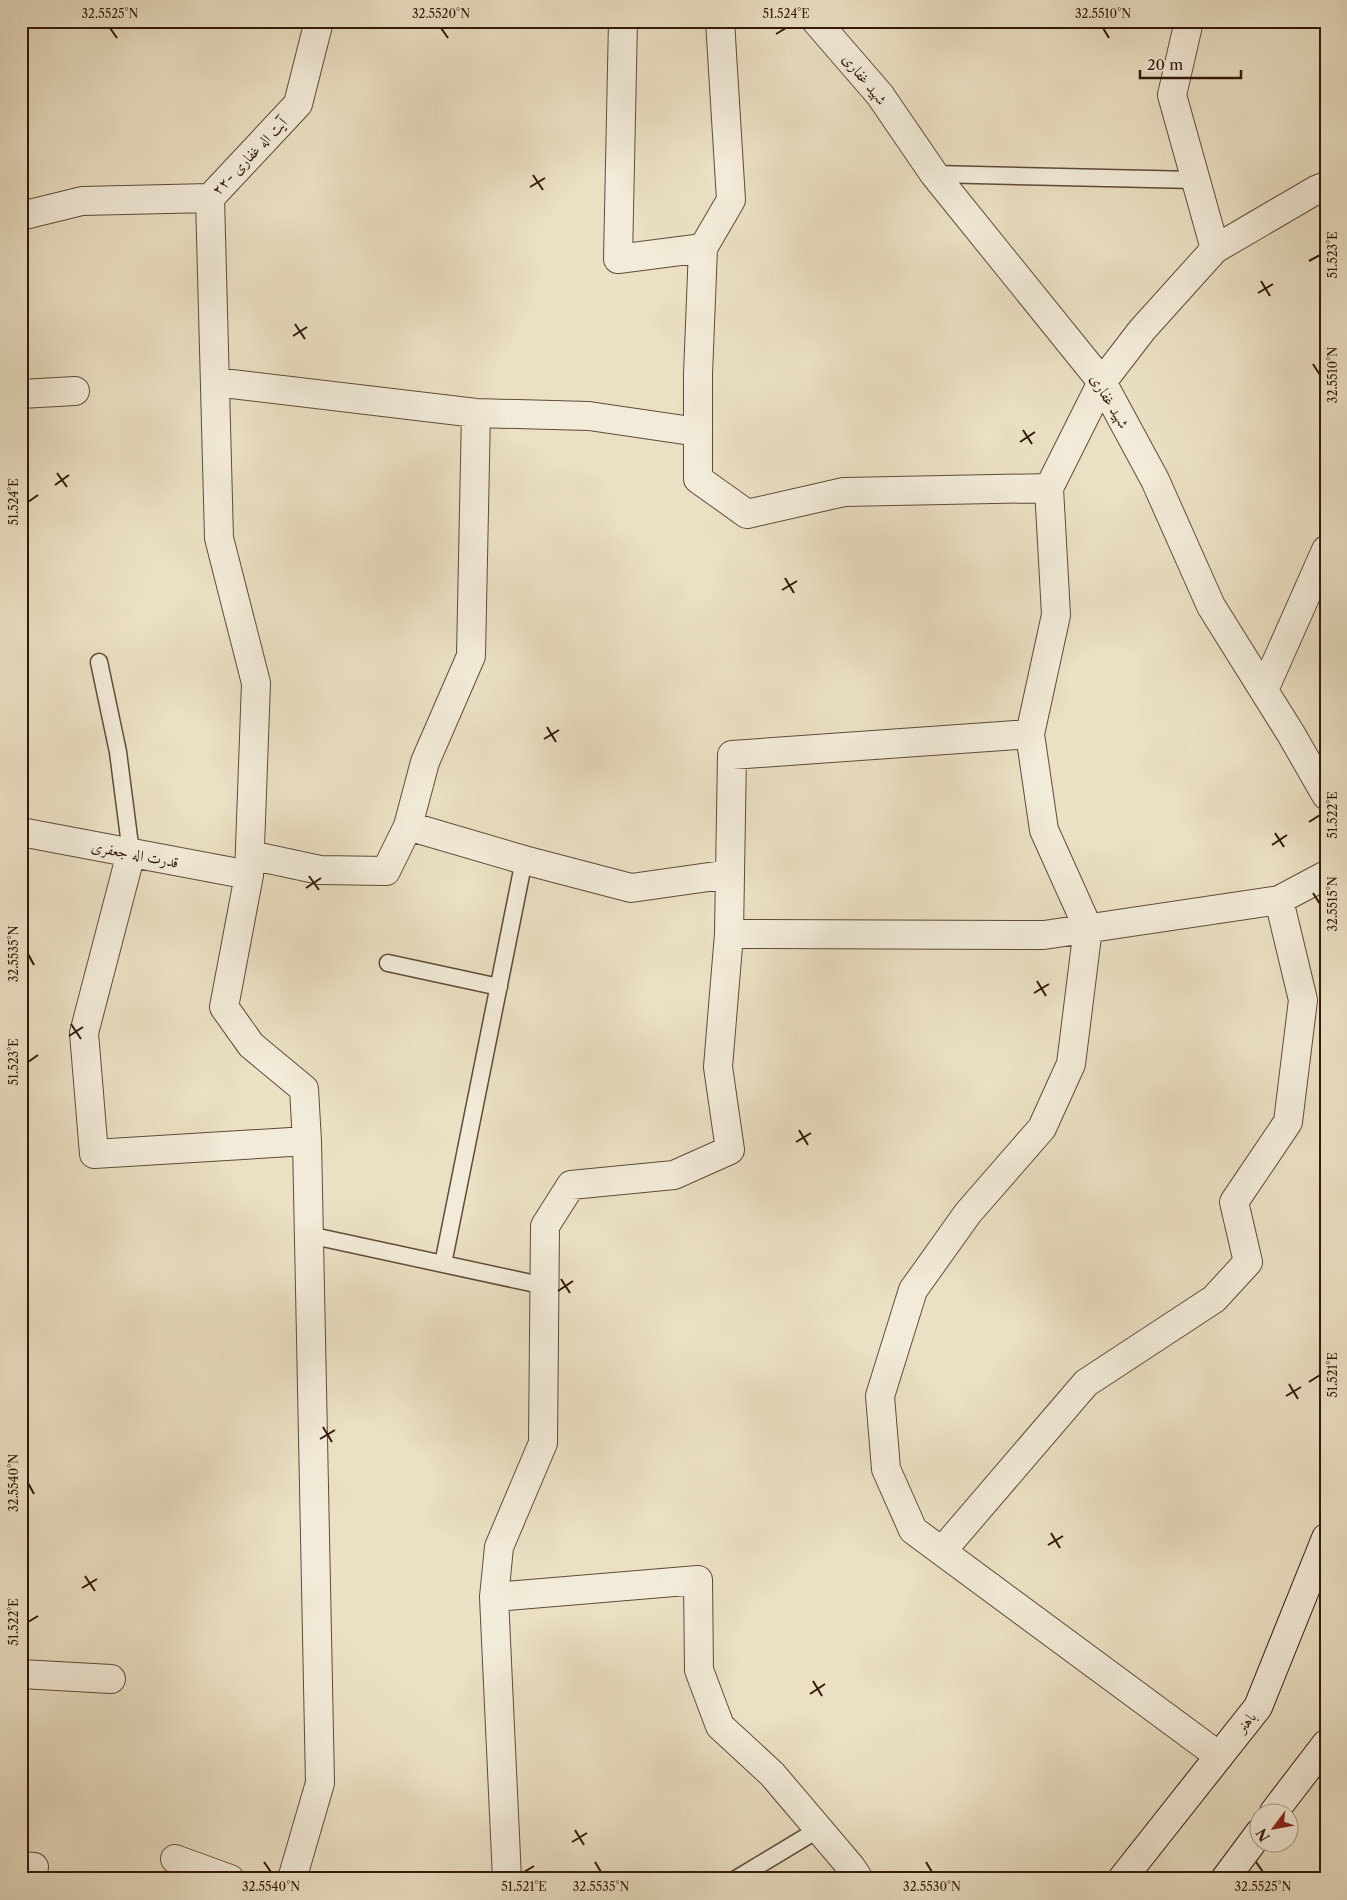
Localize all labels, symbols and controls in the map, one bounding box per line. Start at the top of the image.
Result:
text: 32.5525°N [81,6,139,21]
text: 32.5520°N [412,6,470,21]
text: 51.524°E [762,6,810,21]
text: 32.5510°N [1075,6,1131,21]
scale bar [1140,48,1241,80]
street label: شهید غفاری [838,50,891,109]
text: 20 m [1147,55,1183,74]
street label: ۲۲- آیت اله غفاری [207,112,293,200]
text: 51.523°E [1325,231,1340,279]
text: 32.5510°N [1325,347,1340,403]
street label: شهید غفاری [1085,370,1134,432]
text: 51.524°E [6,478,21,526]
text: 51.522°E [1325,791,1340,839]
street label: قدرت اله جعفری [90,836,180,873]
text: 32.5515°N [1325,876,1340,932]
text: 32.5535°N [6,926,21,982]
text: 51.523°E [6,1038,21,1086]
text: 51.521°E [1325,1352,1340,1398]
text: 32.5540°N [6,1454,21,1512]
text: 51.522°E [6,1598,21,1646]
street label: باهنر [1231,1708,1260,1738]
north arrow [1250,1802,1300,1852]
text: N [1252,1825,1274,1845]
text: 32.5540°N [242,1879,300,1894]
text: 51.521°E [501,1879,547,1894]
text: 32.5535°N [573,1879,629,1894]
text: 32.5530°N [903,1879,961,1894]
text: 32.5525°N [1234,1879,1292,1894]

